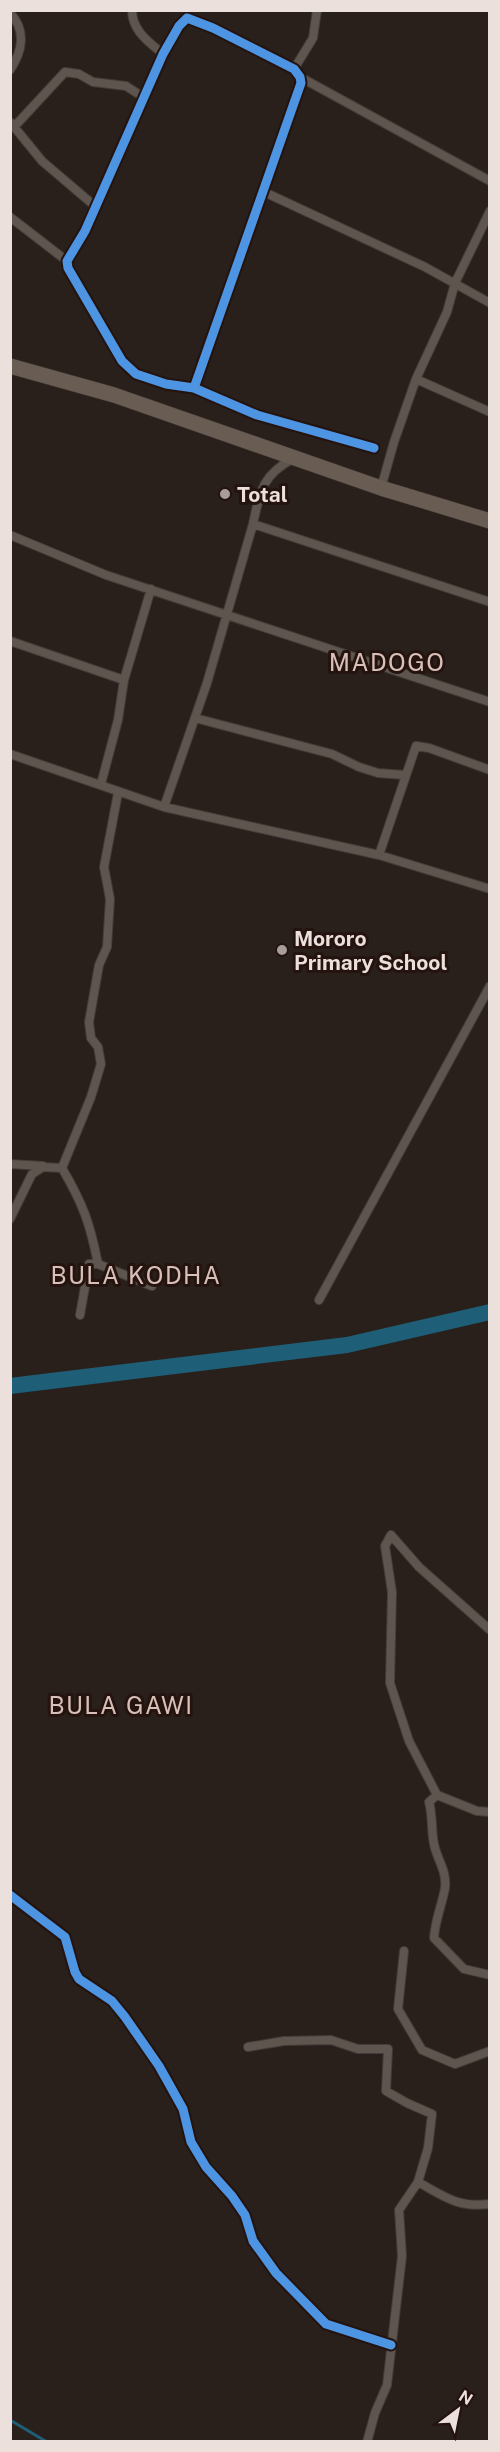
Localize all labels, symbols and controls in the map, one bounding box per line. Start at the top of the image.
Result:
place label: Total [237,482,288,507]
marker: Total [218,487,232,501]
district label: MADOGO [329,648,445,676]
place label: Mororo Primary School [294,926,447,975]
marker: Mororo Primary School [275,943,289,957]
district label: BULA KODHA [50,1261,222,1289]
district label: BULA GAWI [48,1691,194,1719]
north arrow [428,2380,488,2440]
text: N [455,2386,476,2409]

